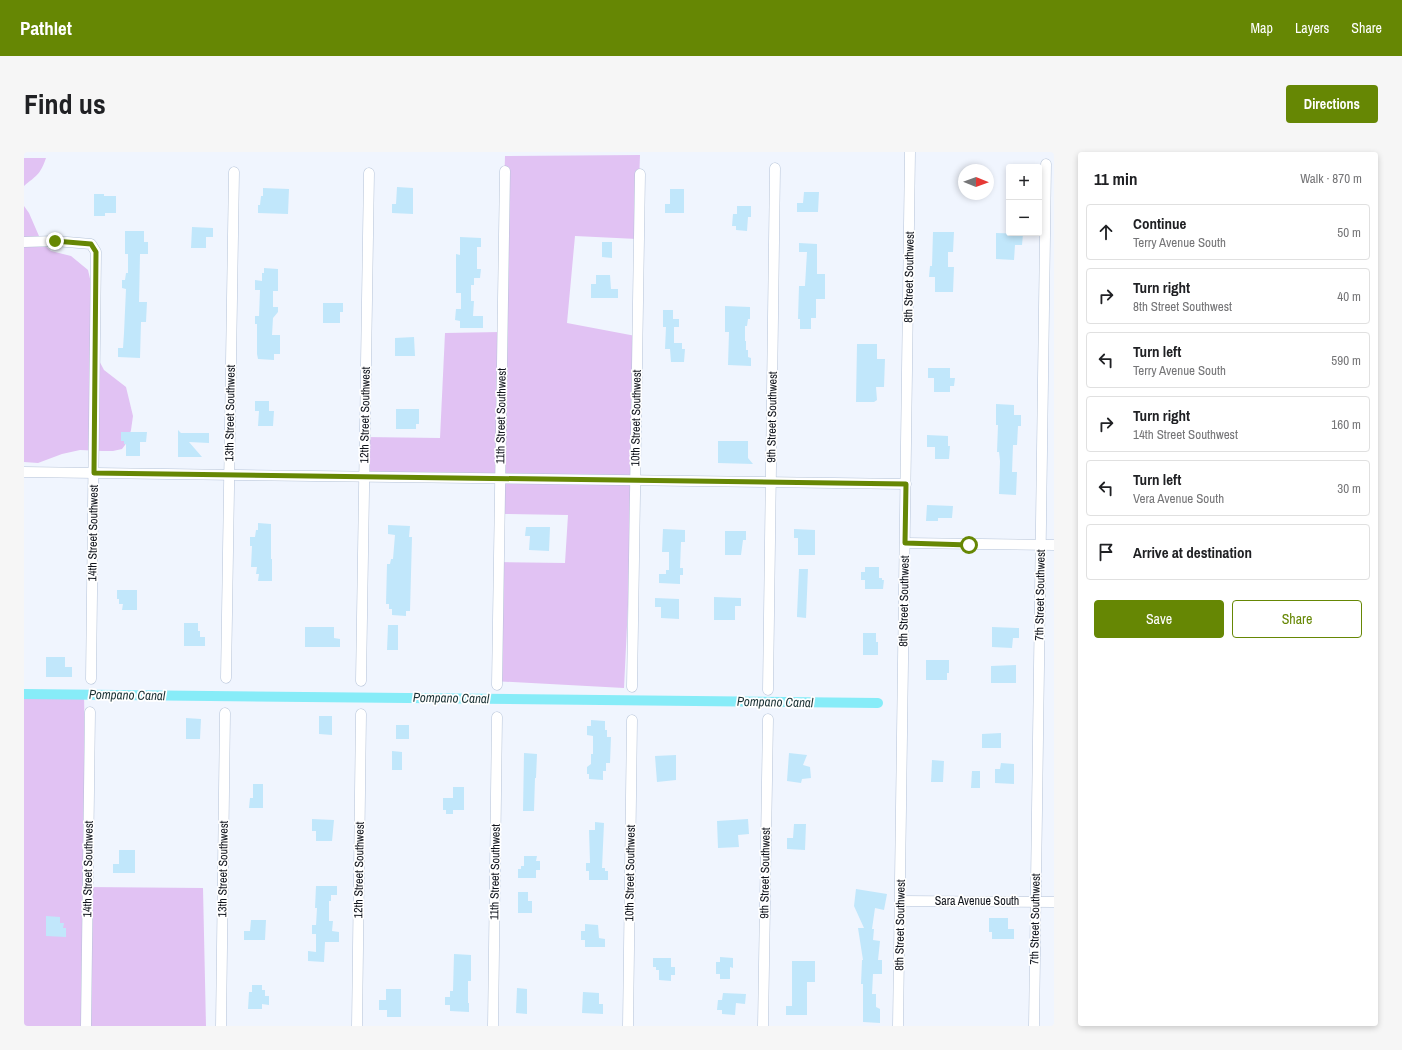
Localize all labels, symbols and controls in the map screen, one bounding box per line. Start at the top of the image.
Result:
text: Pathlet [20,15,72,41]
text: Map [1251,19,1273,37]
text: Layers [1295,19,1329,37]
text: Share [1351,19,1382,37]
text: Find us [24,85,106,123]
button: Directions [1286,85,1378,123]
north arrow [958,164,994,200]
map controls [1006,164,1042,236]
button: + [1006,164,1042,200]
text: 11 min [1094,167,1137,190]
text: Walk · 870 m [1300,170,1362,187]
button: − [1006,200,1042,236]
text: Continue [1133,213,1186,234]
icon: ahead [1095,221,1117,243]
text: 50 m [1337,224,1361,241]
street label: 8th Street Southwest [900,231,918,323]
route end [46,232,64,250]
text: Terry Avenue South [1133,234,1226,251]
text: Turn right [1133,277,1190,298]
icon: right [1095,285,1117,307]
text: 40 m [1337,288,1361,305]
text: 8th Street Southwest [1133,298,1232,315]
text: Turn left [1133,341,1181,362]
icon: left [1095,349,1117,371]
text: 590 m [1331,352,1361,369]
text: Terry Avenue South [1133,362,1226,379]
street label: 13th Street Southwest [221,364,239,462]
street label: 12th Street Southwest [356,366,374,464]
street label: 11th Street Southwest [492,368,510,464]
street label: 10th Street Southwest [627,369,645,467]
street label: 9th Street Southwest [763,371,781,463]
text: Turn right [1133,405,1190,426]
icon: right [1095,413,1117,435]
text: 160 m [1331,416,1361,433]
text: 14th Street Southwest [1133,426,1238,443]
text: Turn left [1133,469,1181,490]
icon: left [1095,477,1117,499]
text: 30 m [1337,480,1361,497]
street label: 14th Street Southwest [84,484,102,582]
text: Vera Avenue South [1133,490,1224,507]
route start [960,536,978,554]
icon: arrive [1095,541,1117,563]
text: Arrive at destination [1133,542,1252,563]
street label: 7th Street Southwest [1031,549,1049,641]
street label: 8th Street Southwest [895,555,913,647]
button: Save [1094,600,1224,638]
button: Share [1232,600,1362,638]
water label: Pompano Canal [89,686,166,704]
water label: Pompano Canal [413,689,490,707]
water label: Pompano Canal [737,693,814,711]
street label: 14th Street Southwest [79,820,97,918]
street label: 13th Street Southwest [214,820,232,918]
street label: 12th Street Southwest [350,821,368,919]
street label: 11th Street Southwest [486,824,504,920]
street label: 10th Street Southwest [621,824,639,922]
street label: 9th Street Southwest [756,827,774,919]
street label: 7th Street Southwest [1026,873,1044,965]
street label: 8th Street Southwest [891,879,909,971]
street label: Sara Avenue South [935,893,1019,909]

